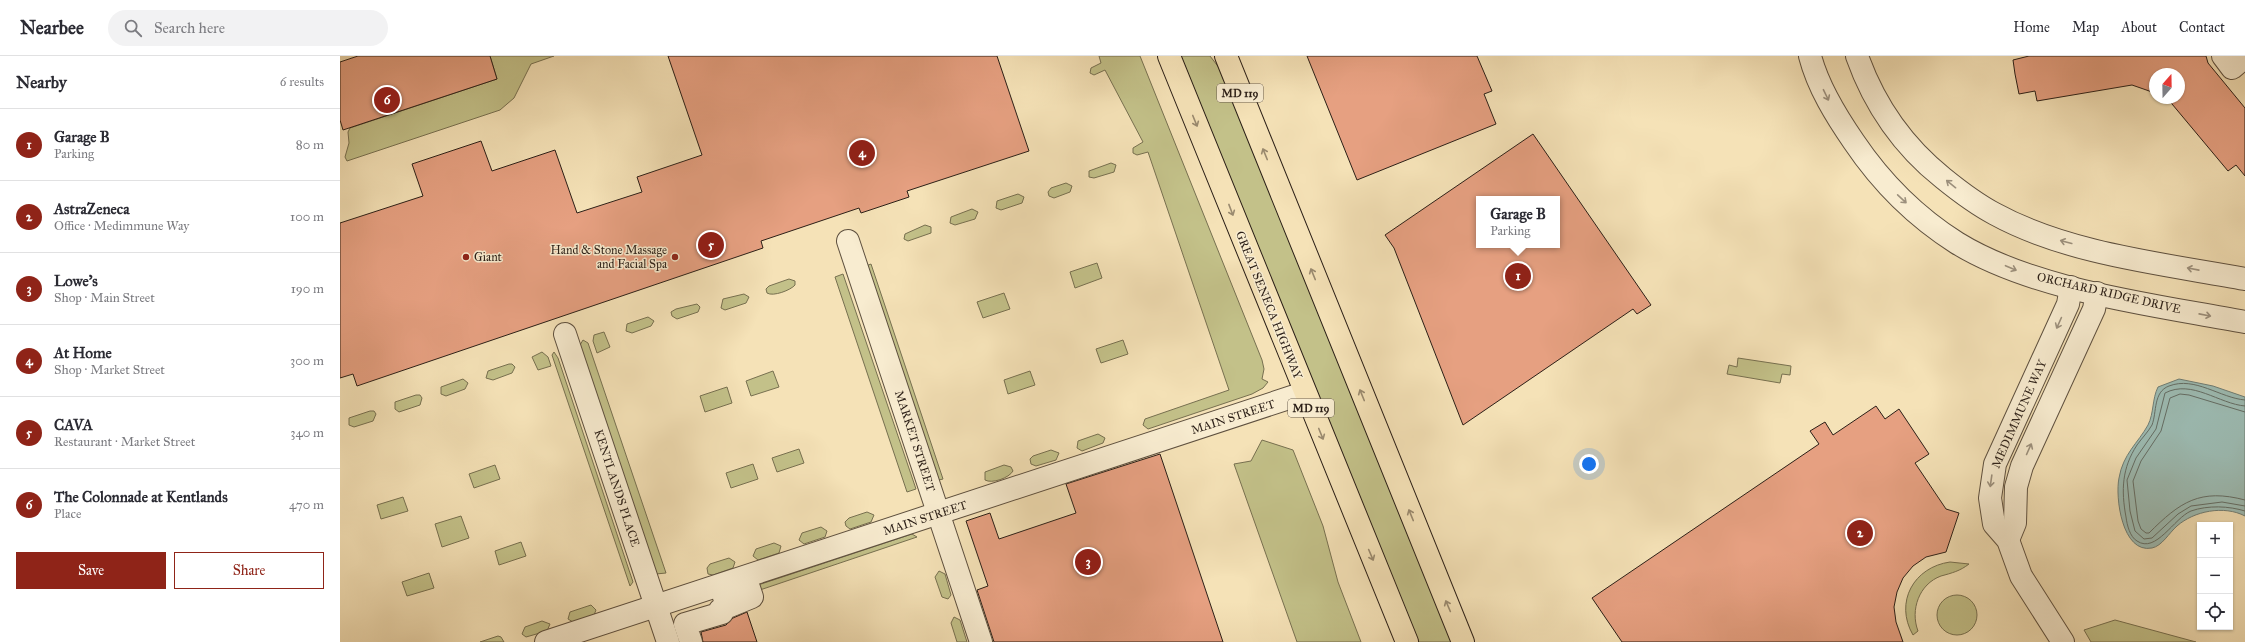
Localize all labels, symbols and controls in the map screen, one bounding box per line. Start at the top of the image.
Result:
search box [108,10,388,46]
text: Nearbee [20,16,84,39]
icon: search [122,17,144,39]
text: Search here [154,19,225,37]
text: Home [2013,19,2050,36]
text: Map [2072,19,2099,36]
text: About [2121,19,2157,36]
text: Contact [2179,19,2225,36]
north arrow [2149,68,2185,104]
text: Nearby [16,72,67,93]
text: 6 results [280,74,324,90]
road number: MD 119 [1217,84,1263,102]
pin: 6 [374,85,400,115]
one-way arrow [1823,89,1830,101]
one-way arrow [1192,114,1200,126]
text: Garage B [54,128,110,146]
text: 1 [26,137,32,153]
text: 80 m [296,137,324,153]
pin: 4 [849,138,875,168]
text: Parking [54,146,94,162]
one-way arrow [1260,148,1268,160]
one-way arrow [1945,179,1956,188]
one-way arrow [1897,194,1907,204]
popup [1476,196,1560,248]
text: AstraZeneca [54,200,129,218]
one-way arrow [1228,203,1236,215]
text: Garage B [1490,205,1546,223]
text: 2 [26,209,32,225]
text: 100 m [290,209,324,225]
text: Office · Medimmune Way [54,218,189,234]
text: Parking [1490,223,1530,239]
street label: GREAT SENECA HIGHWAY [1233,229,1305,381]
pin: 5 [698,230,724,260]
one-way arrow [2060,238,2073,245]
place label: Hand & Stone Massage and Facial Spa [550,243,668,271]
place label: Giant [474,250,503,264]
marker: Giant [461,252,471,262]
marker: Hand & Stone Massage and Facial Spa [670,252,680,262]
pin: 1 [1505,261,1531,291]
one-way arrow [2005,265,2017,272]
one-way arrow [2187,265,2200,273]
one-way arrow [1309,269,1316,281]
street label: ORCHARD RIDGE DRIVE [2036,270,2183,316]
text: Lowe's [54,272,98,290]
text: 3 [26,281,32,297]
text: 190 m [291,281,324,297]
text: Shop · Main Street [54,290,155,306]
one-way arrow [2199,311,2212,319]
one-way arrow [2055,317,2062,329]
text: At Home [54,344,112,362]
text: 4 [25,353,33,369]
text: 300 m [290,353,324,369]
street label: MEDIMMUNE WAY [1989,357,2049,470]
text: Shop · Market Street [54,362,165,378]
street label: MARKET STREET [892,389,938,493]
one-way arrow [1358,389,1365,401]
street label: MAIN STREET [1189,397,1277,437]
road number: MD 119 [1288,399,1334,417]
text: CAVA [54,416,93,434]
text: 5 [26,425,32,441]
text: 340 m [290,425,324,441]
street label: KENTLANDS PLACE [591,428,643,549]
one-way arrow [1318,428,1326,440]
text: Restaurant · Market Street [54,434,195,450]
one-way arrow [2026,443,2033,455]
your location [1579,454,1599,474]
one-way arrow [1987,474,1995,487]
text: The Colonnade at Kentlands [54,488,228,506]
text: 6 [26,497,32,513]
text: 470 m [289,497,324,513]
street label: MAIN STREET [881,498,969,538]
text: Place [54,506,81,522]
one-way arrow [1407,510,1414,522]
pin: 2 [1847,518,1873,548]
map controls [2197,522,2233,630]
button: + [2197,522,2233,558]
pin: 3 [1075,547,1101,577]
one-way arrow [1367,548,1375,560]
button: Save [16,552,166,589]
button: Share [174,552,324,589]
button: − [2197,558,2233,594]
button: locate [2197,594,2233,630]
one-way arrow [1444,600,1452,612]

